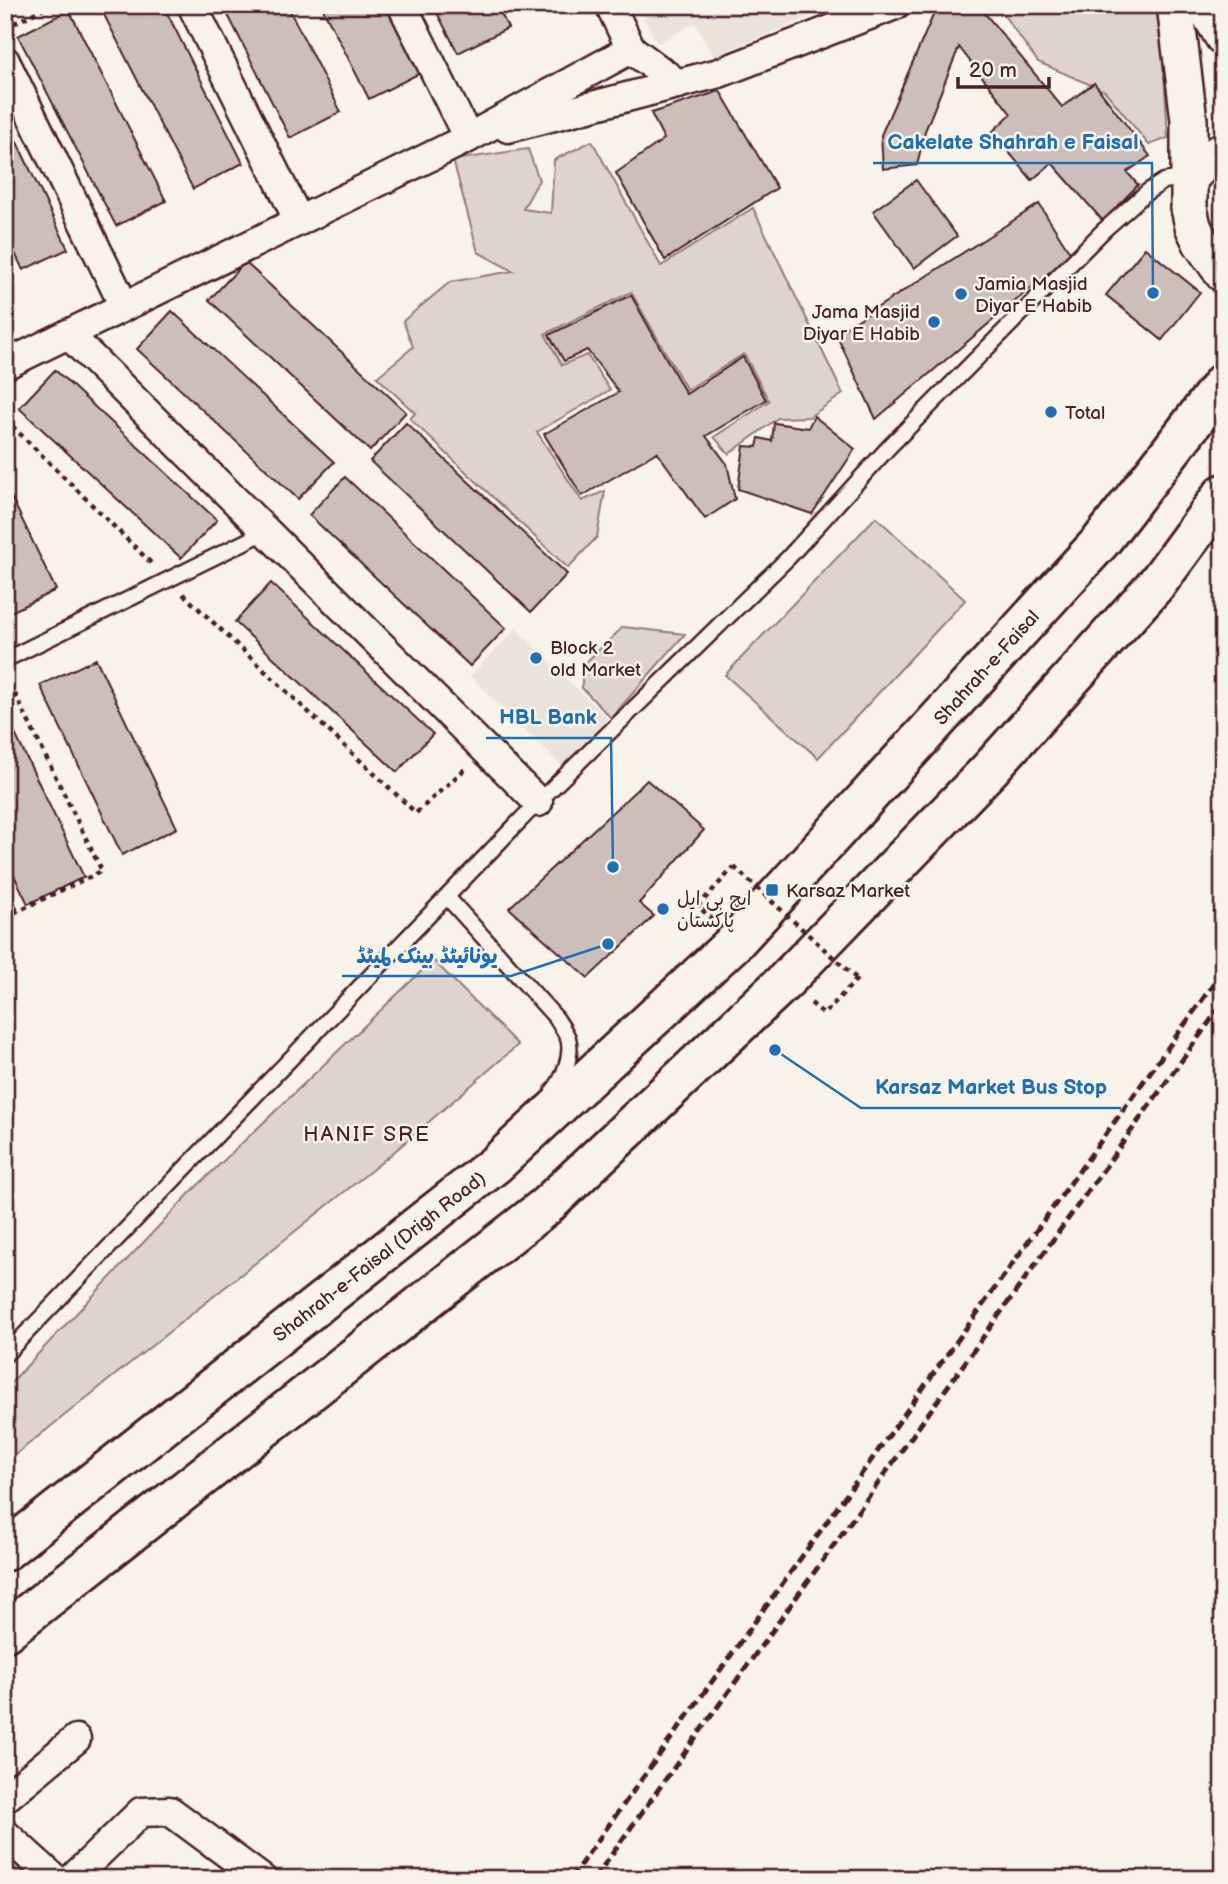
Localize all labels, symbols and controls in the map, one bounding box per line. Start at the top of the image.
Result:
scale bar [958,46,1050,90]
text: 20 m [969,58,1017,83]
callout: Cakelate Shahrah e Faisal [873,121,1152,163]
text: Cakelate Shahrah e Faisal [888,130,1138,155]
place label: Jamia Masjid Diyar E Habib [975,273,1093,318]
marker: Jamia Masjid Diyar E Habib [953,286,969,302]
place label: Jama Masjid Diyar E Habib [803,301,920,346]
marker: Jama Masjid Diyar E Habib [926,314,942,330]
place label: Total [1065,402,1105,425]
marker: Total [1043,404,1059,420]
street label: Shahrah-e-Faisal [930,606,1045,730]
place label: Block 2 old Market [550,637,641,682]
marker: Block 2 old Market [528,650,544,666]
callout: HBL Bank [486,696,611,738]
text: HBL Bank [499,705,597,730]
place label: Karsaz Market [786,880,910,903]
marker: Karsaz Market [764,882,780,898]
place label: ایچ بی ایل پاکستان [677,888,751,933]
marker: ایچ بی ایل پاکستان [655,901,671,917]
callout: یونائیٹڈ بینک لمیٹڈ [342,934,511,976]
text: یونائیٹڈ بینک لمیٹڈ [357,944,497,969]
callout: Karsaz Market Bus Stop [861,1066,1121,1108]
text: Karsaz Market Bus Stop [875,1075,1107,1100]
district label: HANIF SRE [303,1122,431,1147]
street label: Shahrah-e-Faisal (Drigh Road) [269,1167,491,1347]

